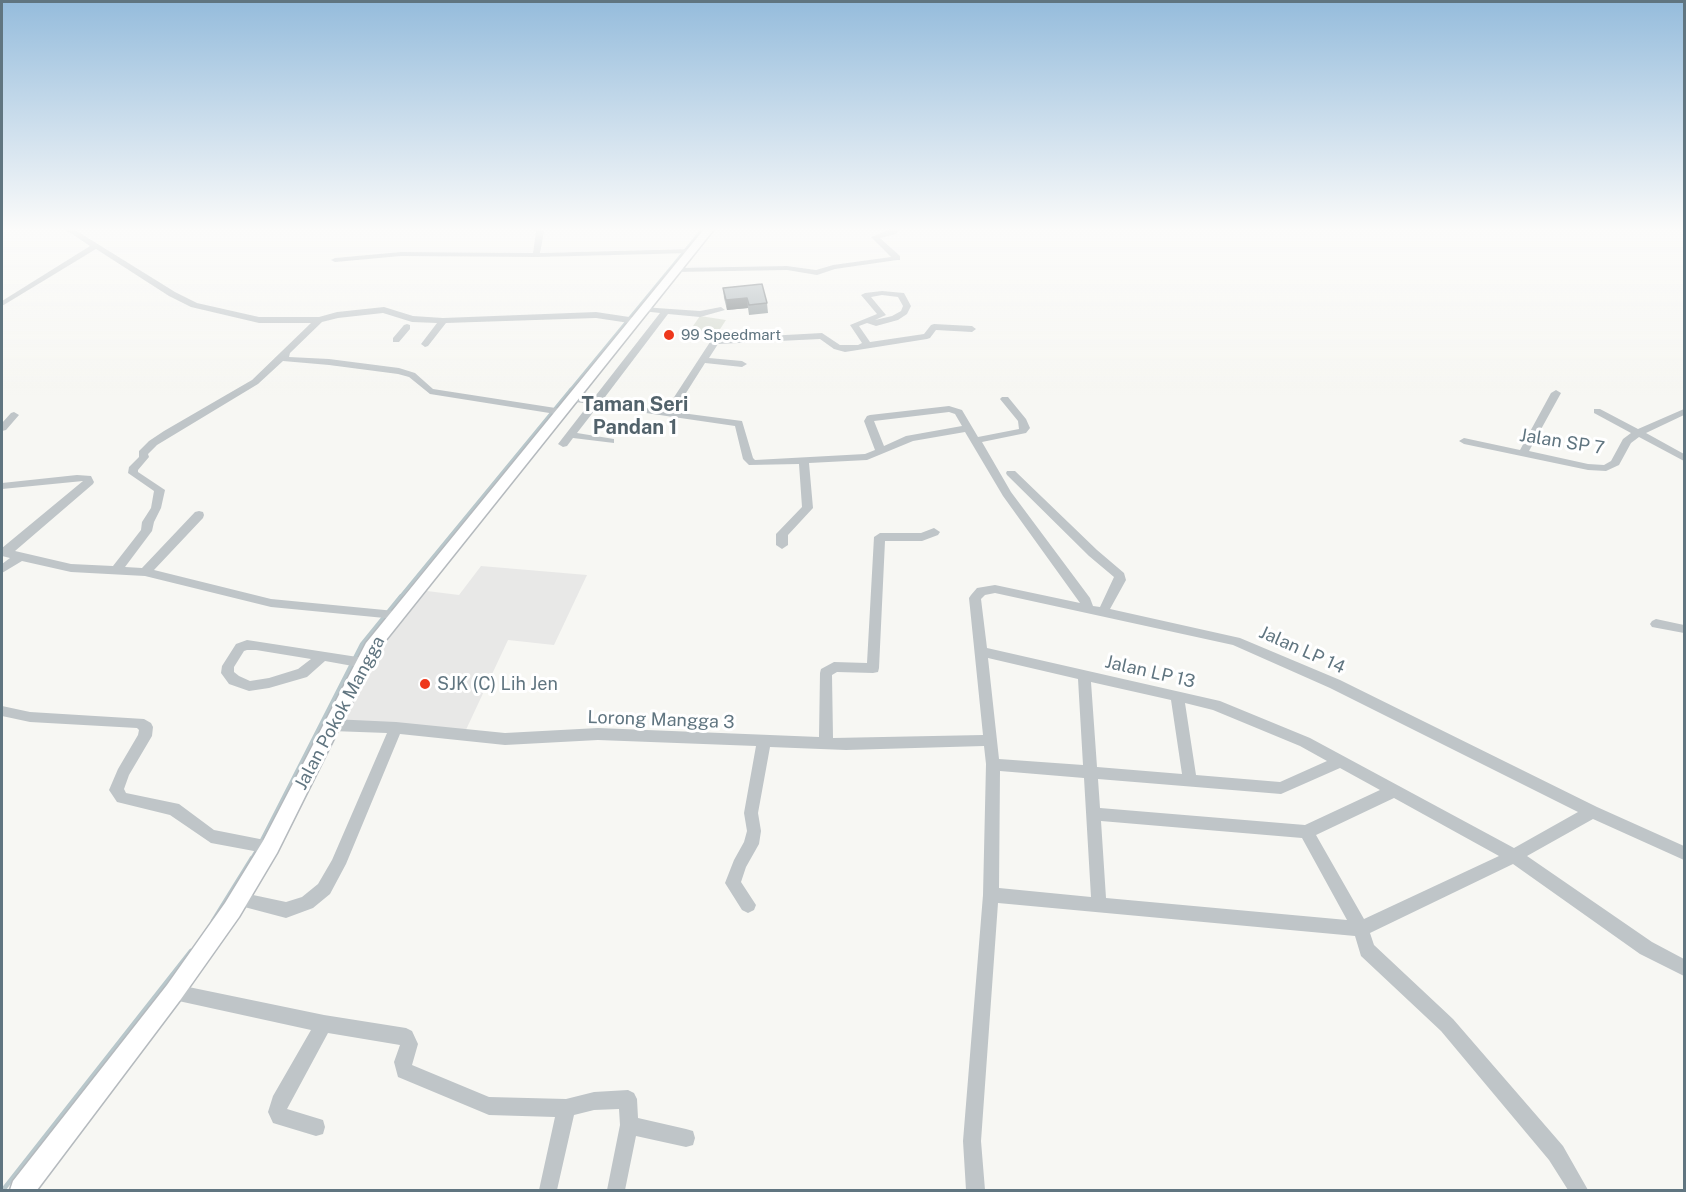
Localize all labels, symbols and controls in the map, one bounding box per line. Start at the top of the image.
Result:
place label: 99 Speedmart [681,326,781,344]
marker: 99 Speedmart [662,328,676,342]
district label: Taman Seri Pandan 1 [582,393,688,440]
street label: Jalan SP 7 [1518,425,1606,459]
street label: Jalan LP 14 [1256,621,1348,679]
street label: Jalan Pokok Mangga [290,632,390,794]
street label: Jalan LP 13 [1103,651,1197,693]
place label: SJK (C) Lih Jen [437,673,558,695]
marker: SJK (C) Lih Jen [418,677,432,691]
street label: Lorong Mangga 3 [587,707,735,733]

